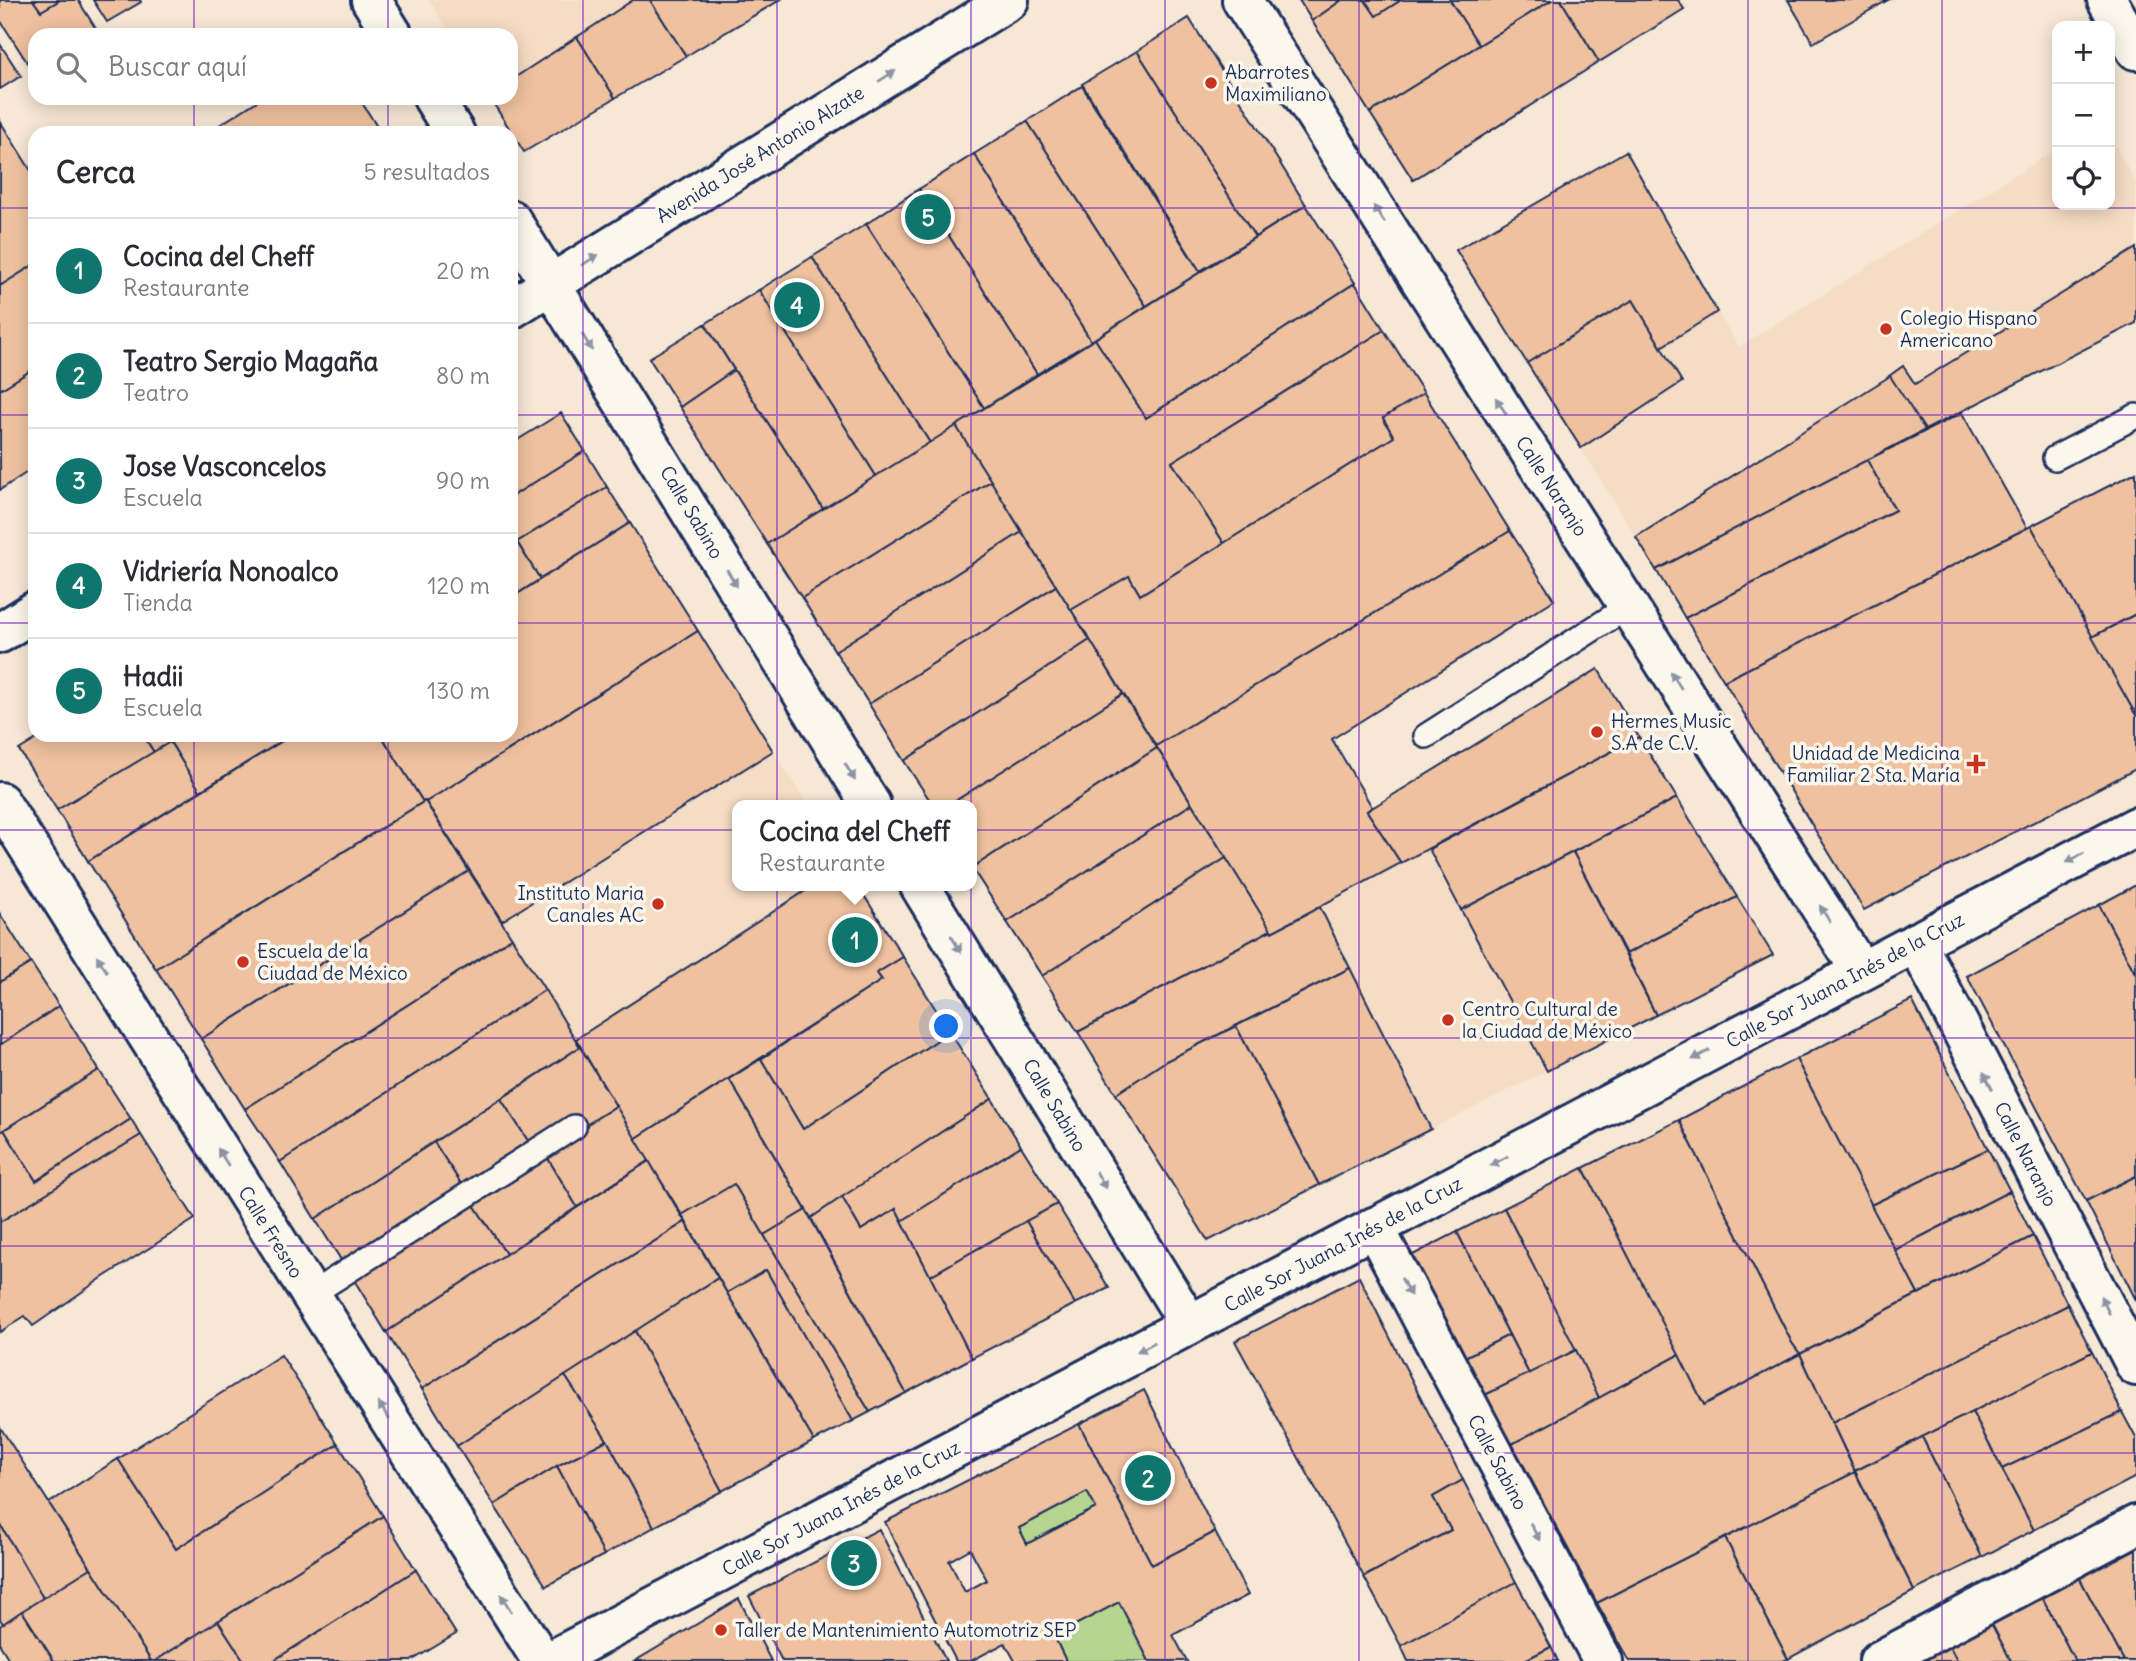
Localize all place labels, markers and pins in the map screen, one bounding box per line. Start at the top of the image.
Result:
place label: Abarrotes Maximiliano [1225,60,1327,106]
marker: Abarrotes Maximiliano [1203,75,1219,91]
pin: 5 [905,191,951,243]
pin: 4 [774,279,820,331]
place label: Colegio Hispano Americano [1900,306,2037,352]
marker: Colegio Hispano Americano [1878,321,1894,337]
place label: Hermes Music S.A de C.V. [1611,709,1732,755]
marker: Hermes Music S.A de C.V. [1589,724,1605,740]
place label: Unidad de Medicina Familiar 2 Sta. María [1787,741,1960,787]
marker: Unidad de Medicina Familiar 2 Sta. María [1966,754,1986,774]
place label: Instituto Maria Canales AC [517,881,644,927]
marker: Instituto Maria Canales AC [650,896,666,912]
pin: 1 [832,914,878,966]
place label: Escuela de la Ciudad de México [257,939,408,985]
marker: Escuela de la Ciudad de México [235,954,251,970]
place label: Centro Cultural de la Ciudad de México [1462,997,1632,1043]
marker: Centro Cultural de la Ciudad de México [1440,1012,1456,1028]
pin: 2 [1125,1452,1171,1504]
pin: 3 [831,1537,877,1589]
place label: Taller de Mantenimiento Automotriz SEP [735,1618,1076,1642]
marker: Taller de Mantenimiento Automotriz SEP [713,1622,729,1638]

